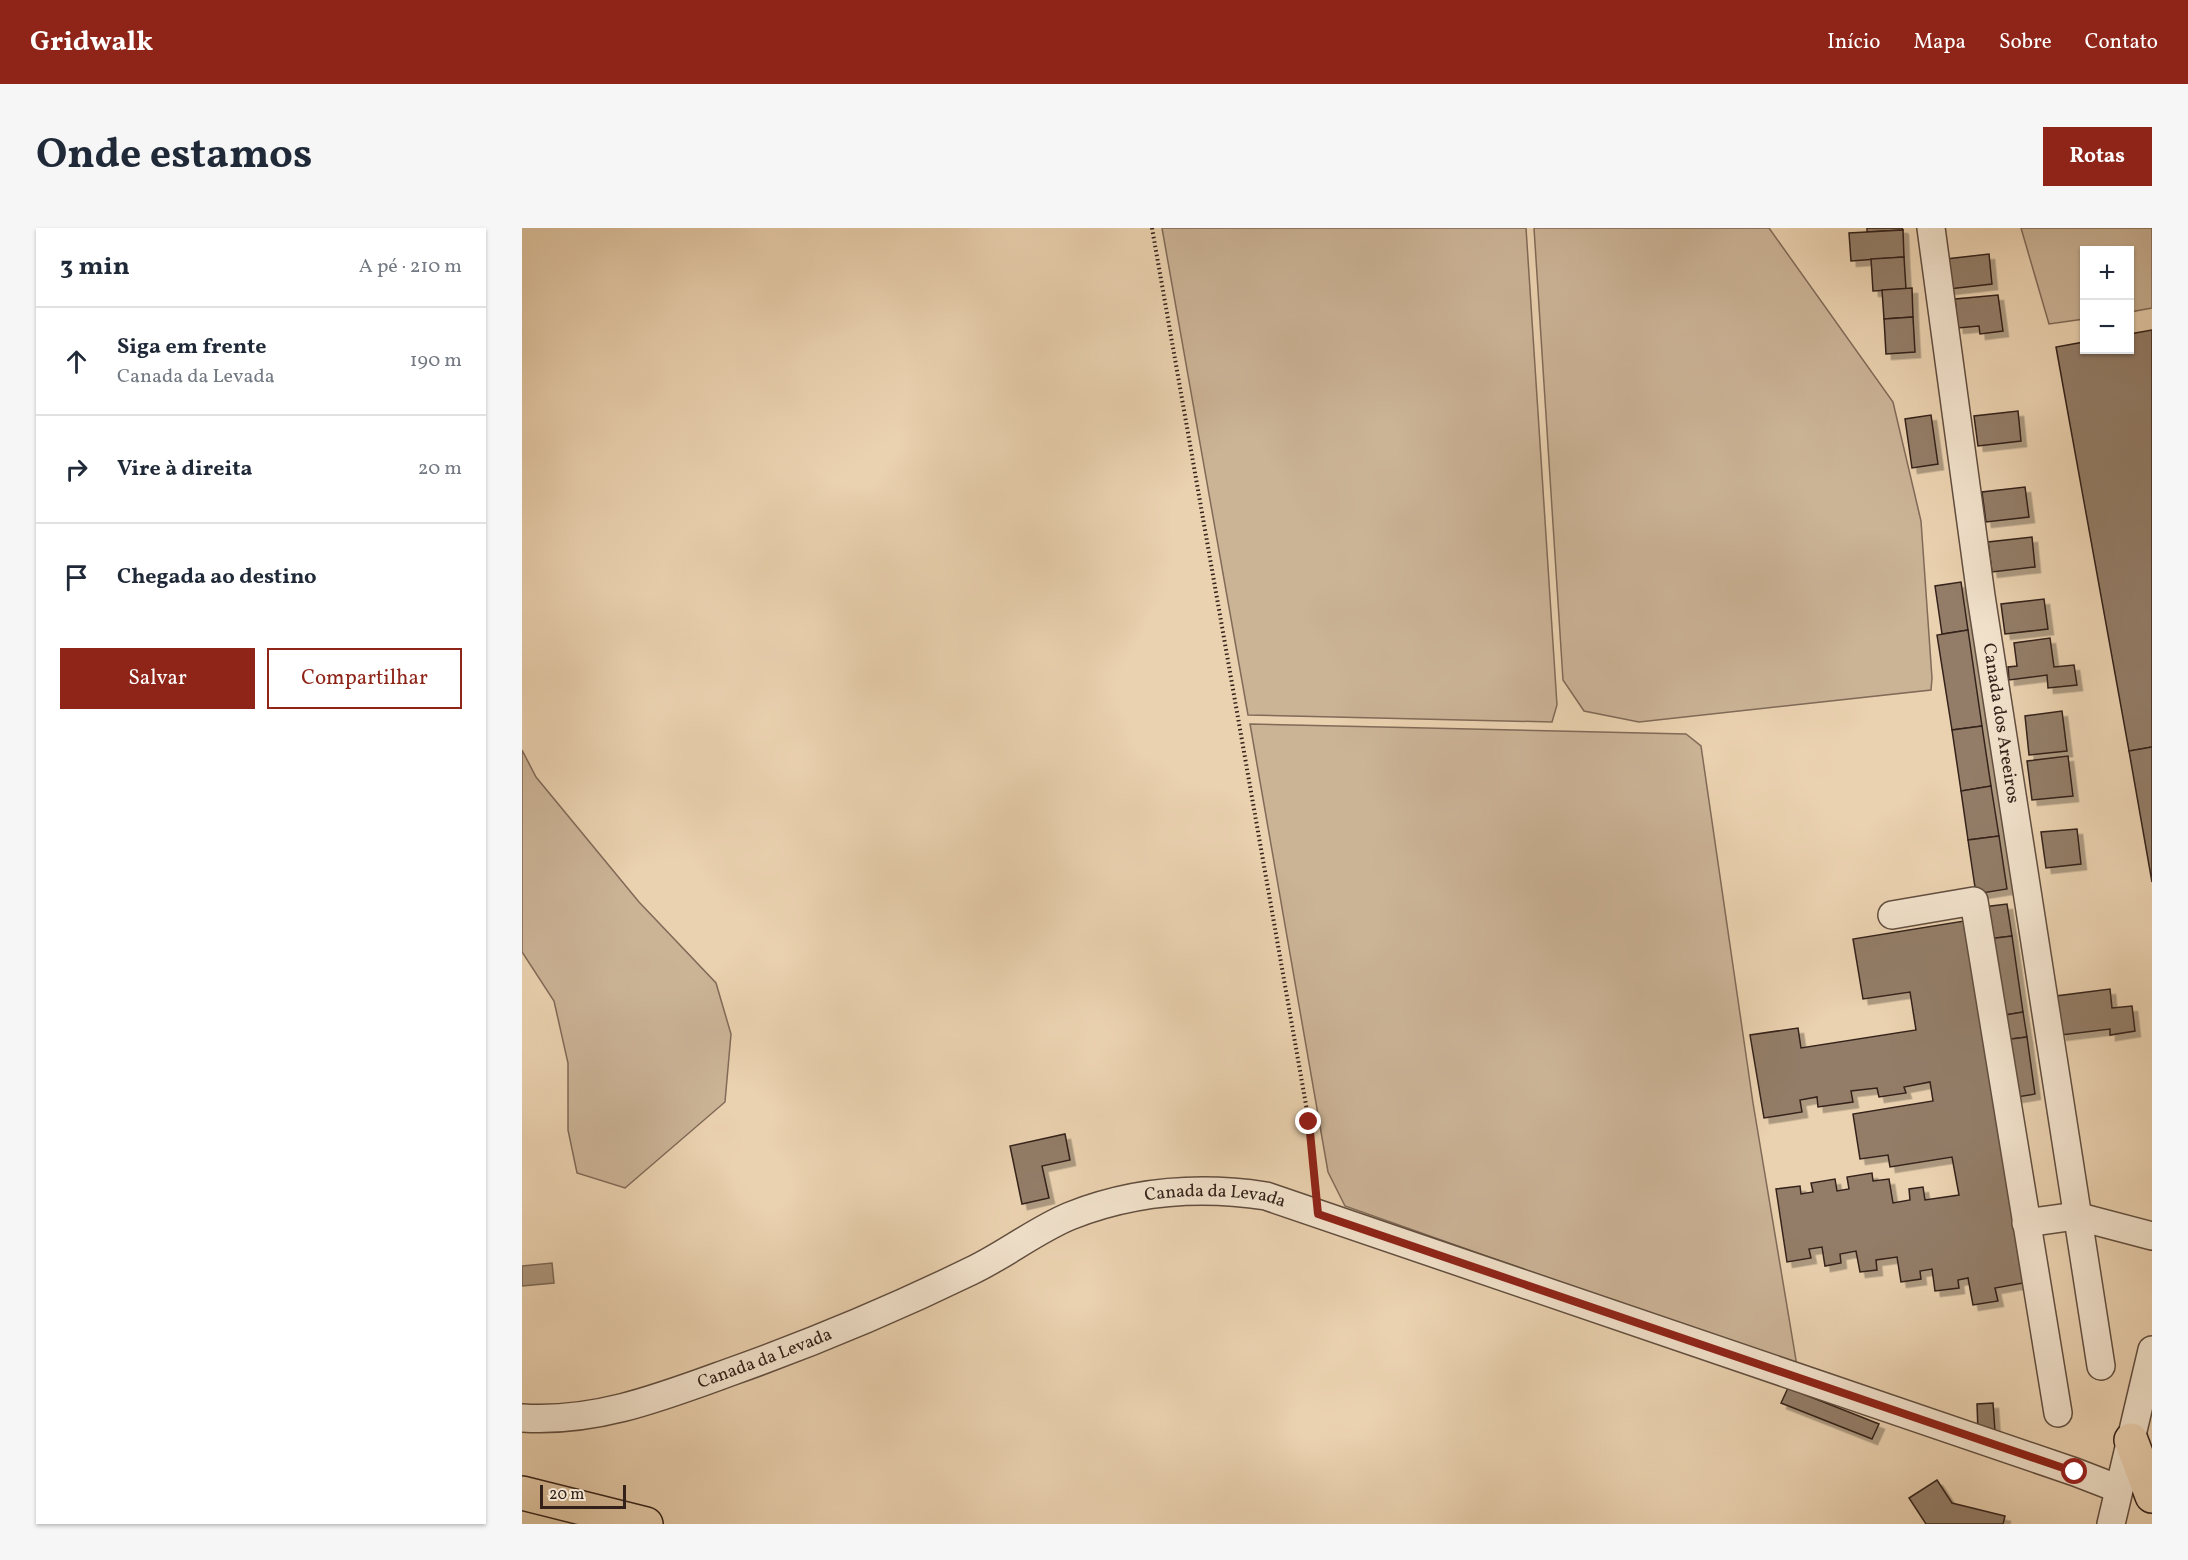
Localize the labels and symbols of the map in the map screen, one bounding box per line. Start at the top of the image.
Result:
street label: Canada dos Areeiros [1976,641,2026,805]
route end [1295,1108,1321,1134]
street label: Canada da Levada [1143,1179,1289,1214]
street label: Canada da Levada [694,1322,836,1395]
route start [2061,1458,2087,1484]
scale bar [540,1482,626,1510]

